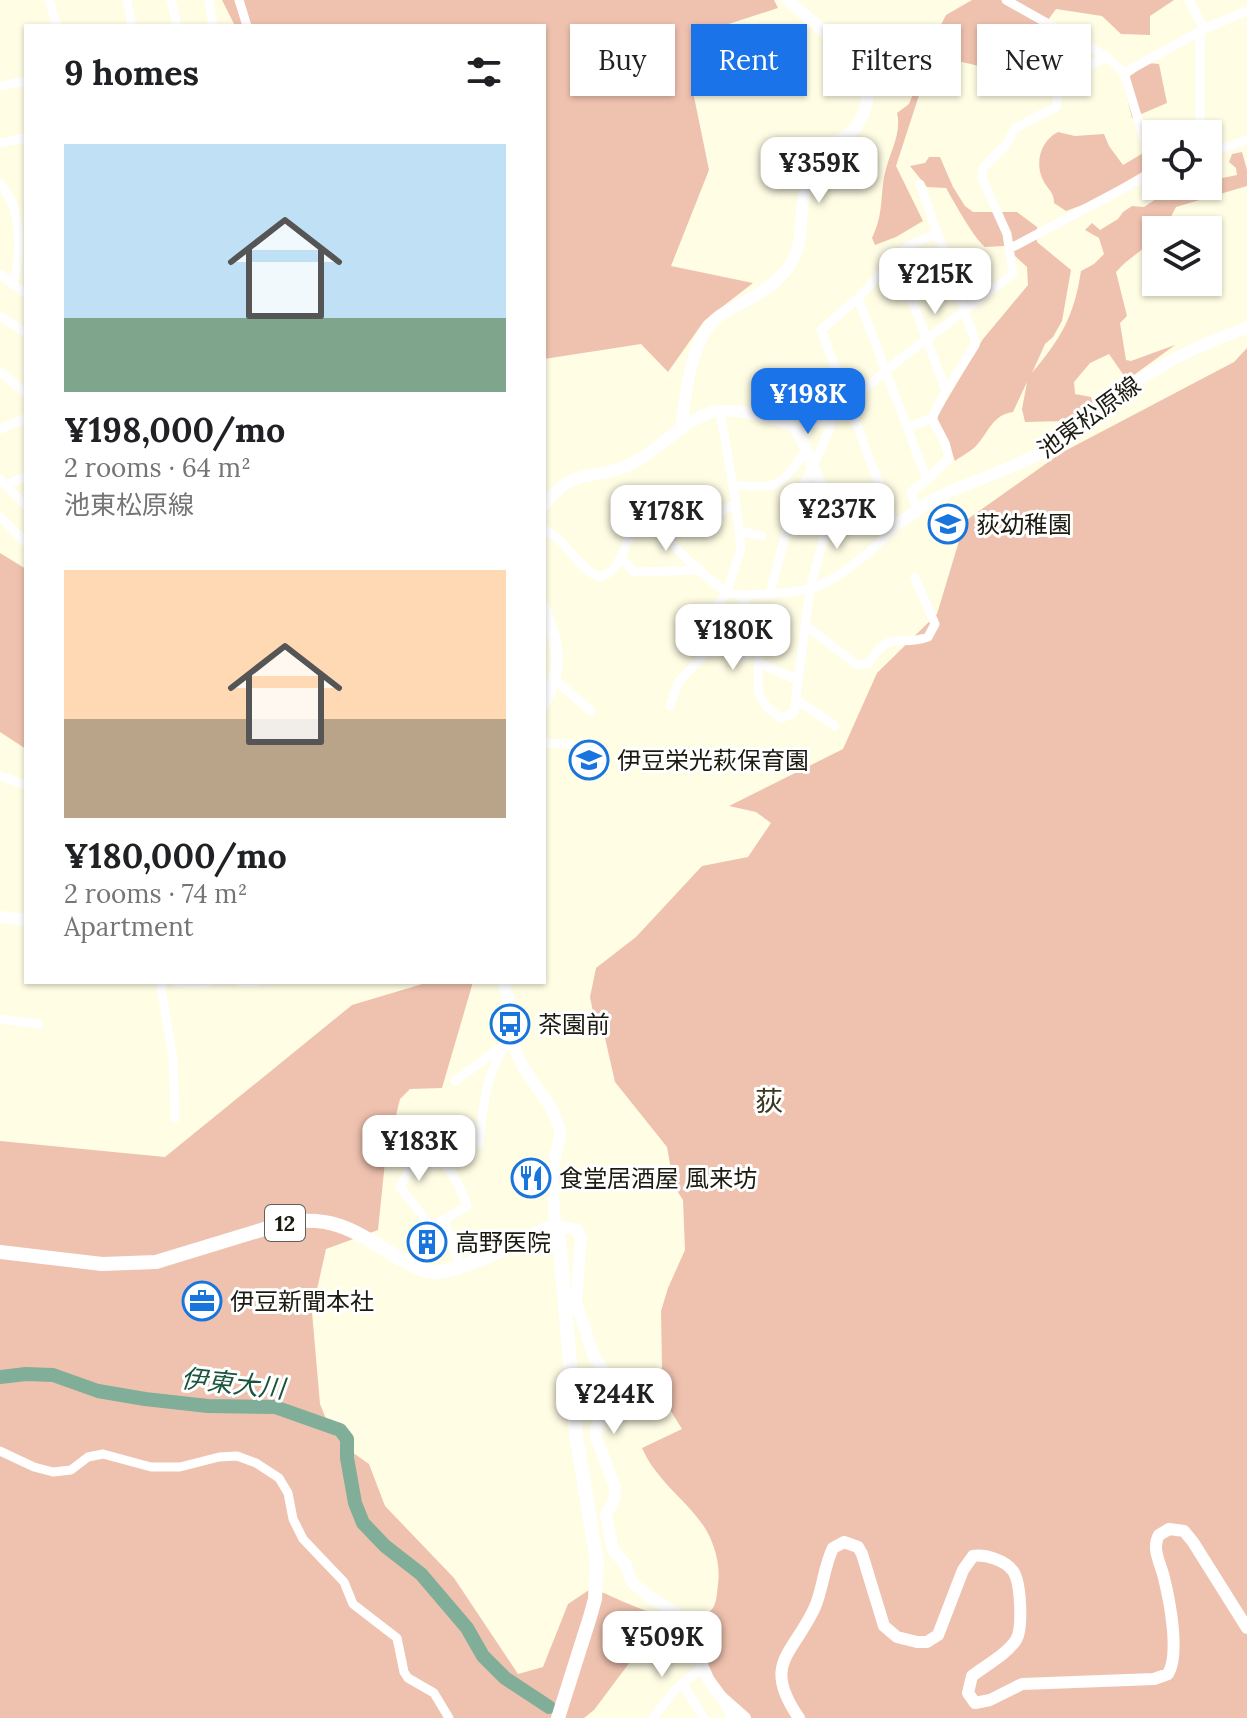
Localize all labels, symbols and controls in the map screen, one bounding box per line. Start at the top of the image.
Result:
chip: Buy [570,24,675,96]
chip: Rent [691,24,807,96]
chip: Filters [823,24,961,96]
chip: New [977,24,1091,96]
icon: filters [462,50,506,94]
text: 9 homes [64,51,199,94]
map controls [1142,120,1222,296]
button: locate [1142,120,1222,200]
pin: ¥359K [763,137,875,205]
text: ¥359K [779,146,859,179]
icon: home [213,196,357,340]
button: layers [1142,216,1222,296]
pin: ¥215K [879,248,991,316]
text: ¥215K [897,257,973,290]
pin: ¥198K [752,368,864,436]
street label: 池東松原線 [1031,369,1147,465]
text: ¥198K [769,377,847,410]
text: ¥198,000/mo [64,408,285,451]
text: 2 rooms · 64 m² [64,451,251,484]
pin: ¥237K [781,483,893,551]
pin: ¥178K [610,485,722,553]
text: 池東松原線 [64,488,194,521]
text: ¥237K [798,492,876,525]
text: ¥178K [629,494,703,527]
school or university icon: 荻幼稚園 [927,503,969,545]
place label: 荻幼稚園 [976,509,1072,540]
pin: ¥180K [677,604,789,672]
text: ¥180K [693,613,773,646]
icon: home [213,622,357,766]
school or university icon: 伊豆栄光萩保育園 [568,739,610,781]
place label: 伊豆栄光萩保育園 [617,745,809,776]
text: ¥180,000/mo [64,834,287,877]
text: 2 rooms · 74 m² [64,877,248,910]
text: Apartment [64,910,194,943]
bus stop icon: 茶園前 [489,1003,531,1045]
place label: 茶園前 [538,1009,610,1040]
district label: 荻 [755,1083,783,1119]
pin: ¥183K [363,1115,475,1183]
text: ¥183K [380,1124,458,1157]
restaurant icon: 食堂居酒屋 風来坊 [510,1157,552,1199]
place label: 食堂居酒屋 風来坊 [559,1163,757,1194]
road number: 12 [265,1205,305,1241]
building icon: 高野医院 [406,1221,448,1263]
place label: 高野医院 [455,1227,551,1258]
office icon: 伊豆新聞本社 [181,1280,223,1322]
place label: 伊豆新聞本社 [230,1286,374,1317]
water label: 伊東大川 [180,1361,289,1405]
pin: ¥244K [558,1368,670,1436]
text: ¥244K [574,1377,654,1410]
pin: ¥509K [606,1611,718,1679]
text: ¥509K [621,1620,703,1653]

